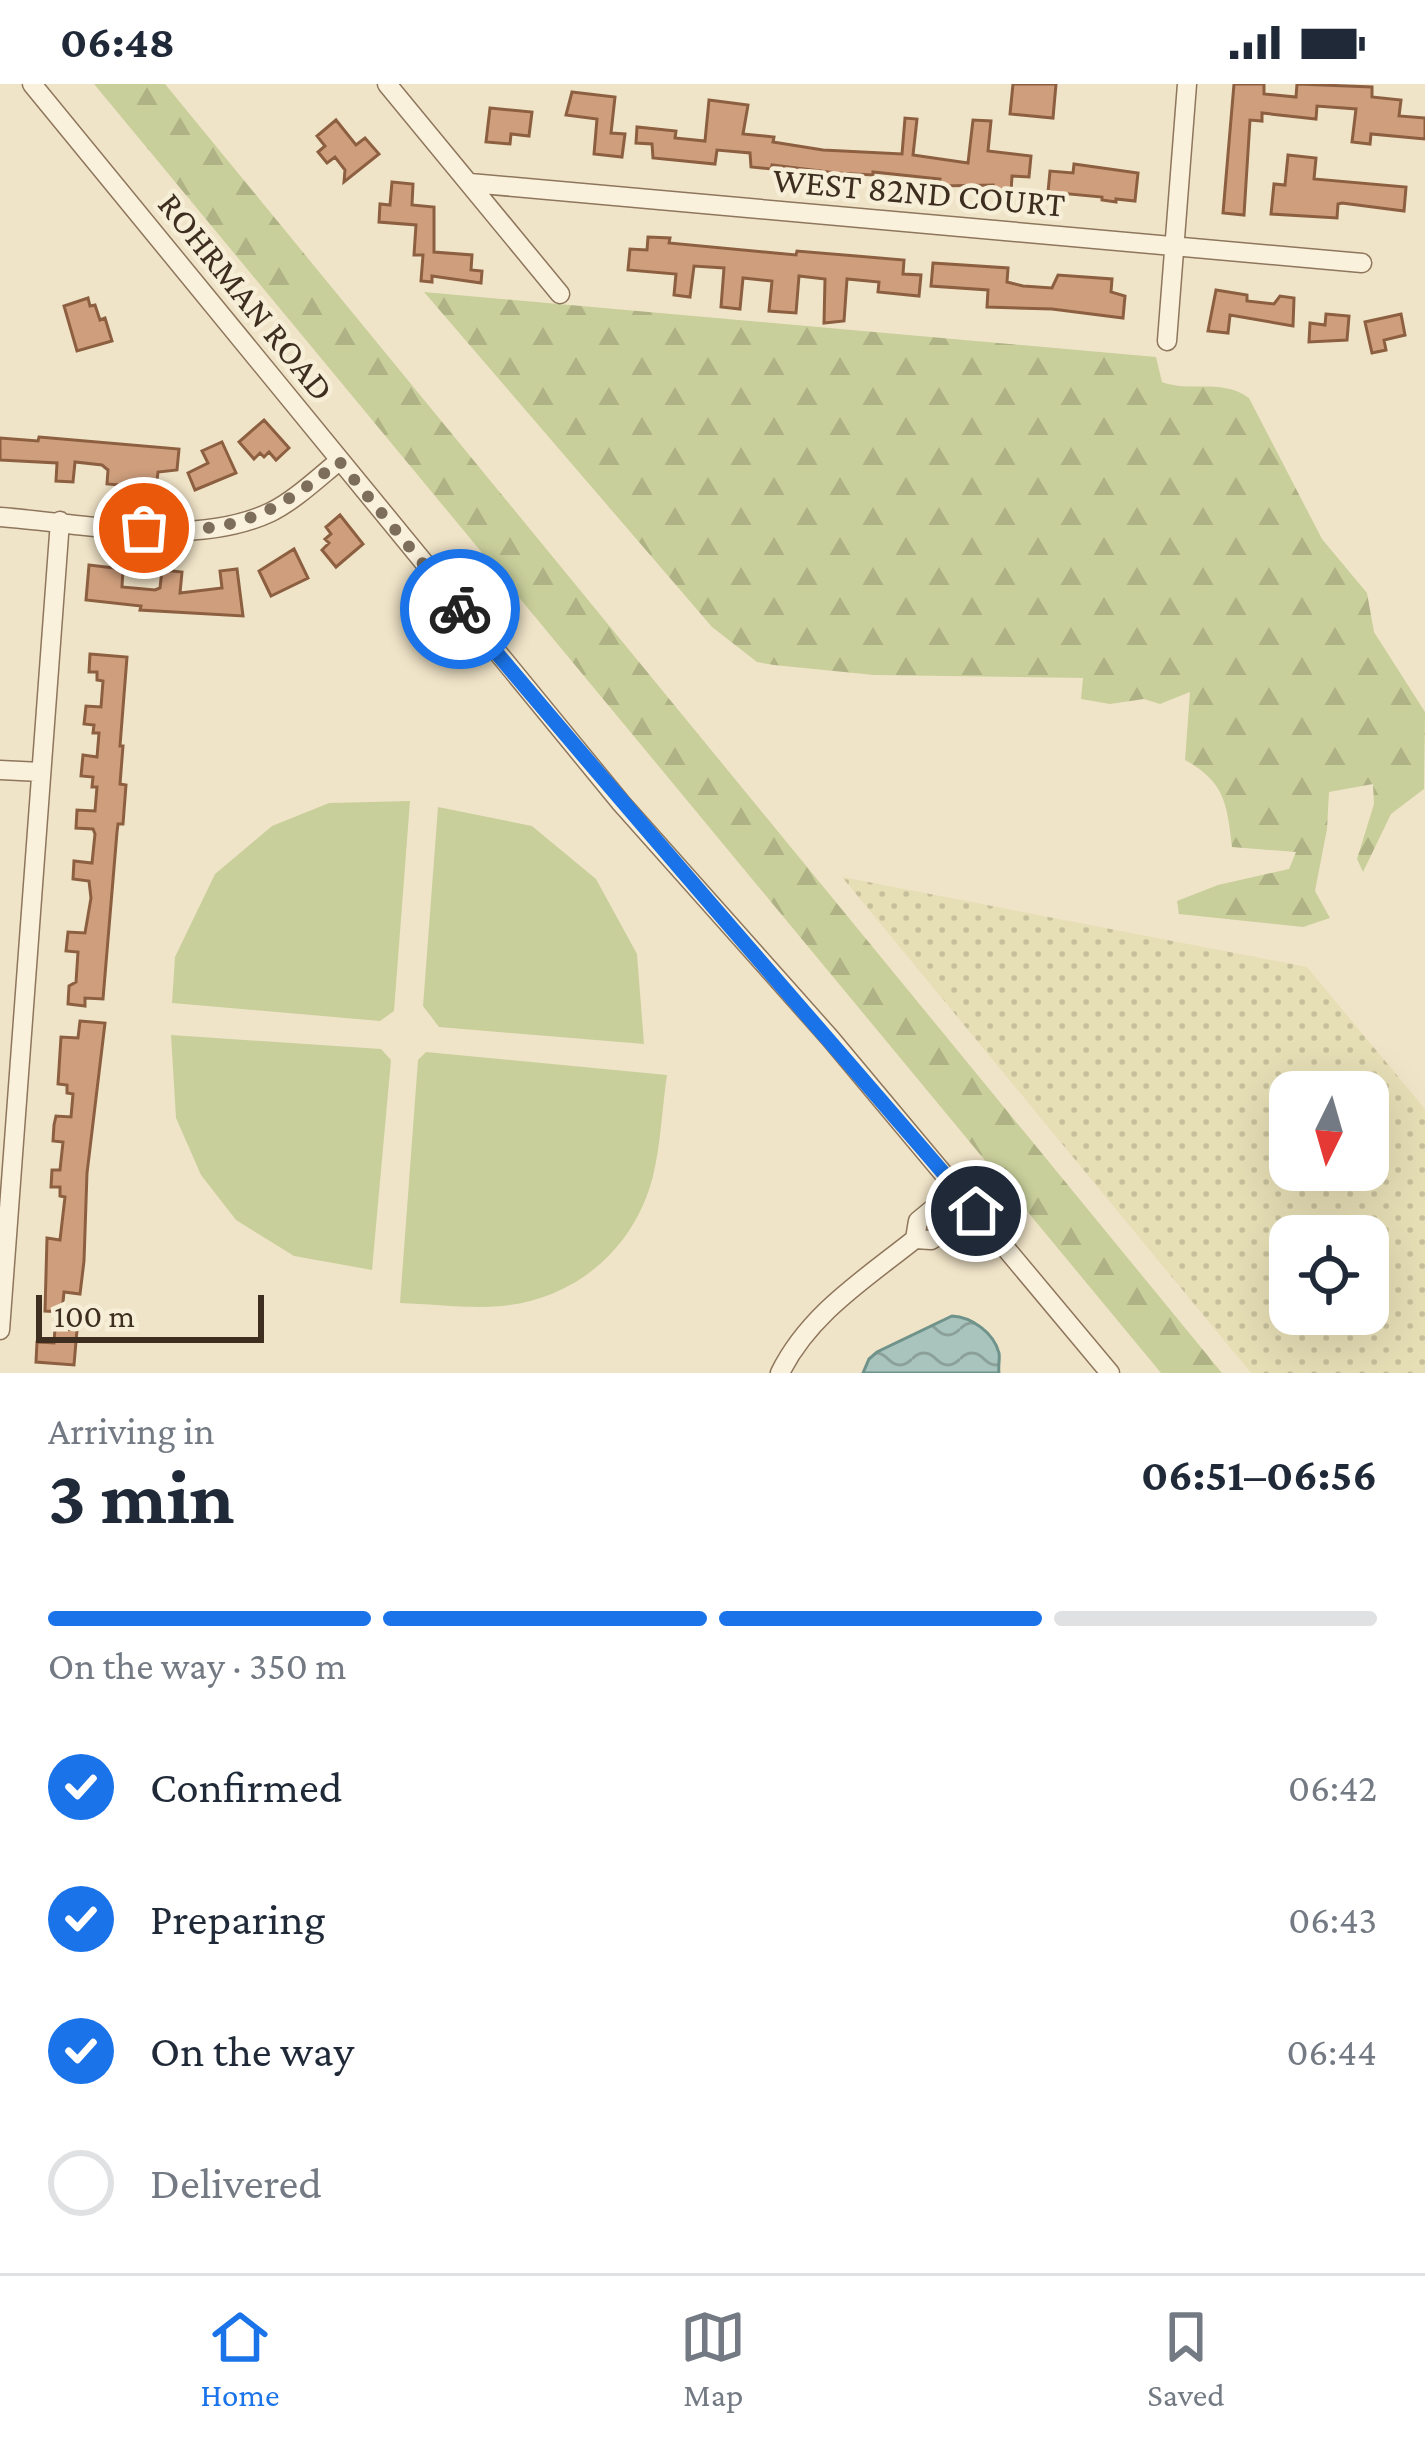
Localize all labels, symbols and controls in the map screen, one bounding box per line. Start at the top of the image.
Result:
text: 06:48 [60,17,175,67]
street label: WEST 82ND COURT [771,159,1067,225]
street label: ROHRMAN ROAD [150,185,342,409]
pin [93,477,195,579]
icon: bag [111,495,177,561]
courier [400,549,520,669]
icon: bike [427,576,493,642]
north arrow [1269,1071,1389,1191]
map controls [1269,1071,1389,1335]
pin [925,1160,1027,1262]
icon: home [943,1178,1009,1244]
button: locate [1269,1215,1389,1335]
scale bar [36,1289,264,1342]
text: 100 m [54,1297,135,1334]
text: Arriving in [48,1409,215,1452]
text: 06:51–06:56 [1141,1450,1377,1500]
text: 3 min [48,1453,235,1540]
text: On the way · 350 m [48,1644,347,1687]
icon: check [48,1754,114,1820]
text: Confirmed [150,1762,342,1812]
text: 06:42 [1288,1766,1377,1809]
icon: check [48,1886,114,1952]
text: Preparing [150,1894,326,1944]
text: 06:43 [1288,1898,1377,1941]
icon: check [48,2018,114,2084]
text: On the way [150,2026,354,2076]
text: 06:44 [1286,2030,1377,2073]
text: Delivered [150,2158,322,2208]
tab: Home [200,2304,279,2413]
tab: Map [680,2304,746,2413]
tab: Saved [1147,2304,1225,2413]

